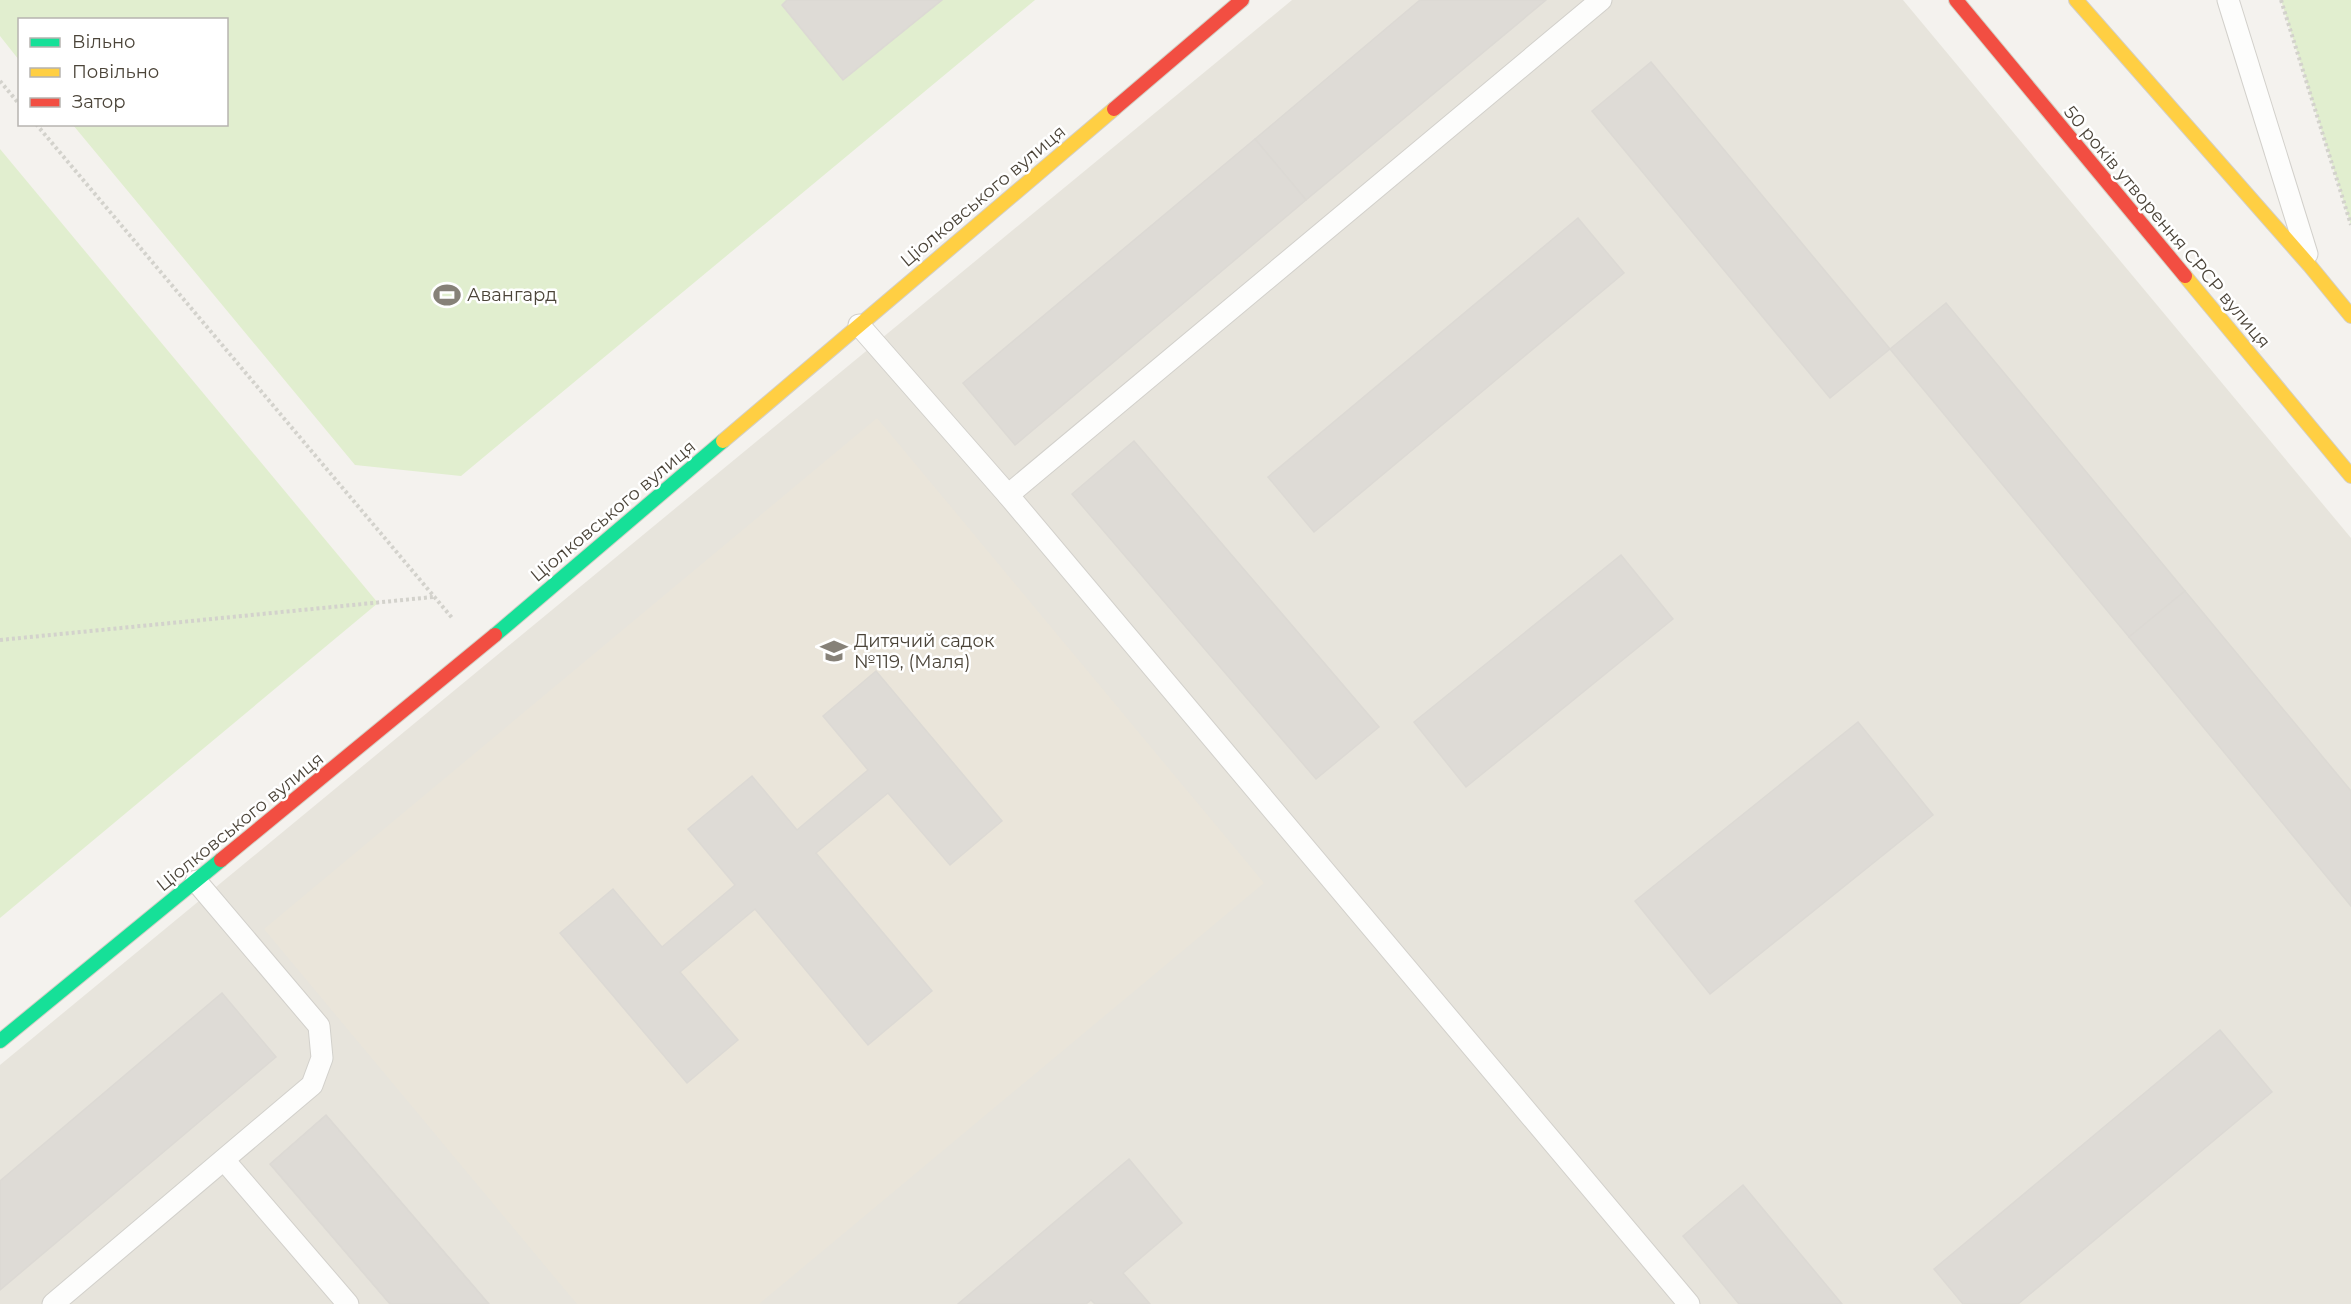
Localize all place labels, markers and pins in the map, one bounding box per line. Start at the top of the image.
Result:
sports icon: Авангард [432,280,462,310]
place label: Авангард [467,284,557,306]
place label: Дитячий садок №119, (Маля) [854,630,995,673]
school or university icon: Дитячий садок №119, (Маля) [819,636,849,666]

